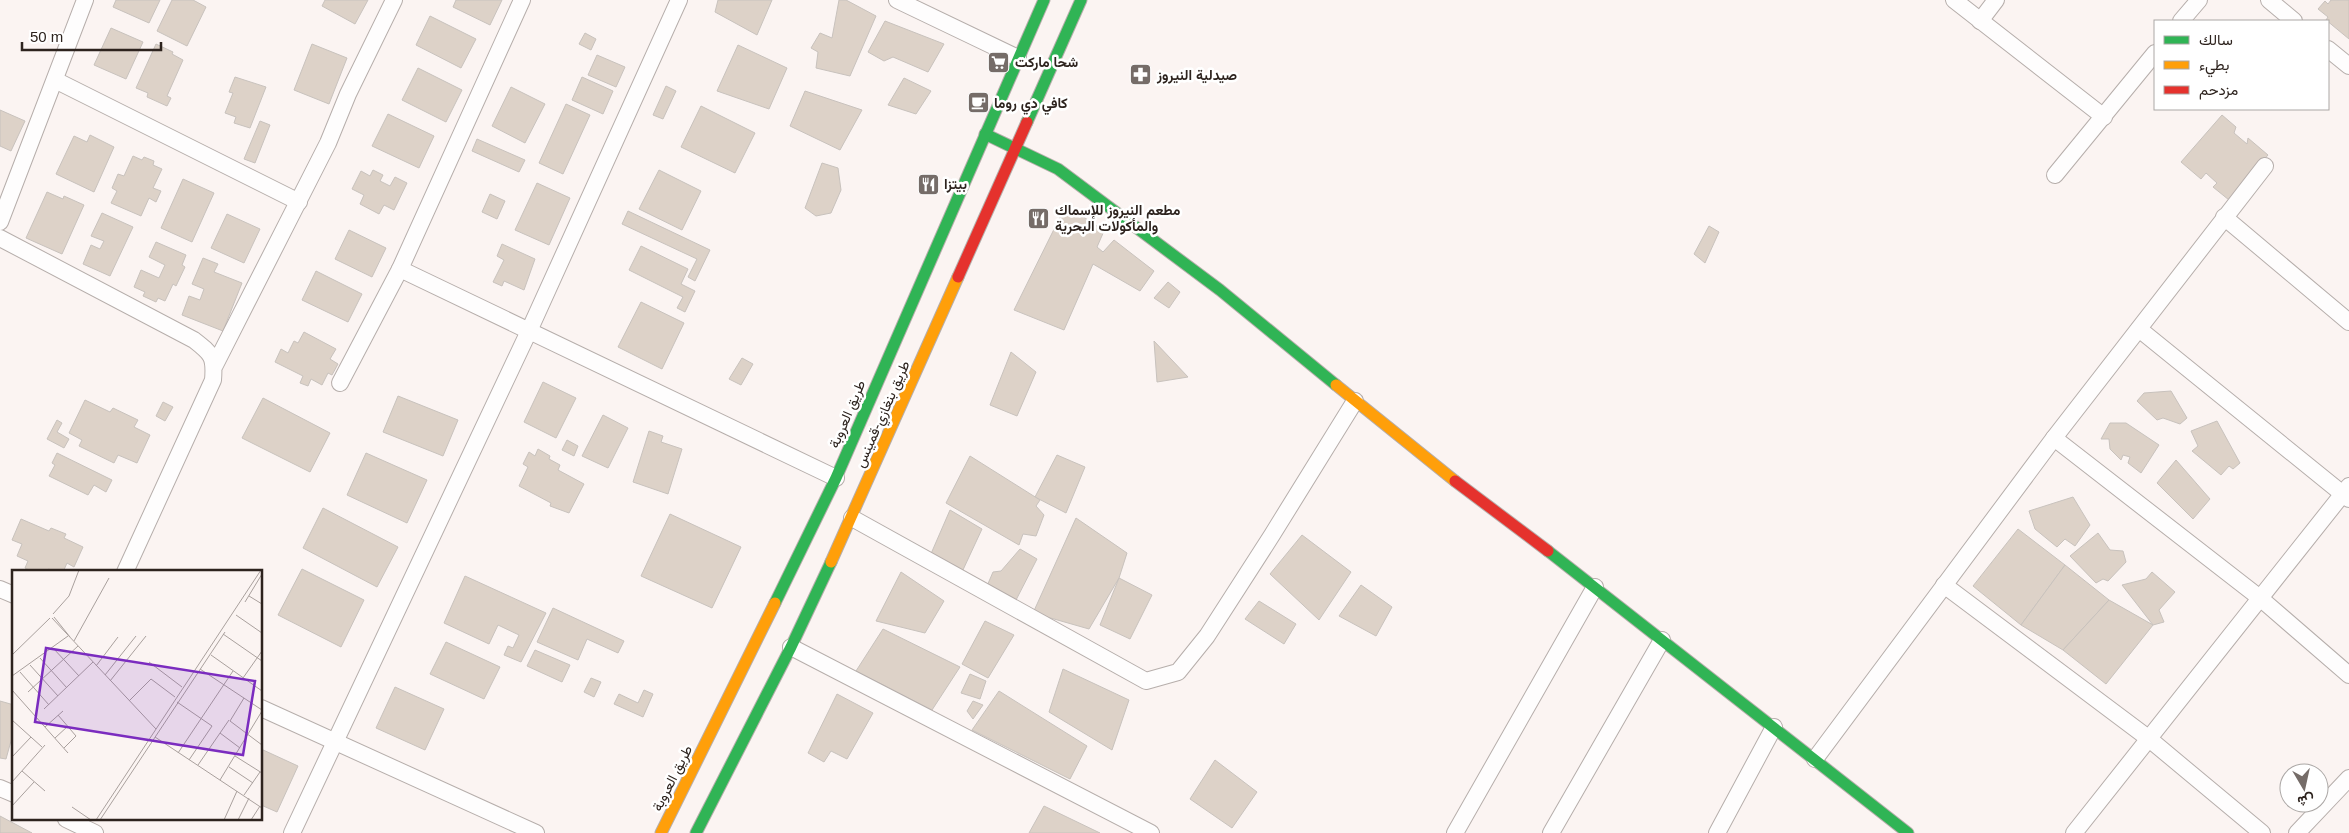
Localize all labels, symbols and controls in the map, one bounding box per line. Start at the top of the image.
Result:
scale bar [22,20,161,52]
legend [2154,20,2329,110]
text: 50 m [30,28,63,45]
text: سالك [2199,31,2233,48]
supermarket icon: شحا ماركت [987,50,1011,74]
place label: شحا ماركت [1015,54,1078,71]
text: بطيء [2199,56,2229,78]
pharmacy icon: صيدلية النيروز [1129,63,1153,87]
place label: صيدلية النيروز [1156,67,1237,84]
text: مزدحم [2199,81,2238,100]
cafe icon: كافي دي روما [966,91,990,115]
place label: كافي دي روما [994,95,1068,115]
restaurant icon: بيتزا [916,172,940,196]
place label: بيتزا [944,176,967,193]
place label: مطعم النيروز للإسماك والمأكولات البحرية [1055,202,1181,235]
restaurant icon: مطعم النيروز للإسماك والمأكولات البحرية [1027,206,1051,230]
street label: طريق بنغازي-قمينس [851,358,916,471]
street label: طريق العروبة [826,378,869,451]
inset map [12,570,262,820]
street label: طريق العروبة [649,742,696,814]
north arrow [2279,763,2329,813]
text: ش [2296,791,2316,810]

